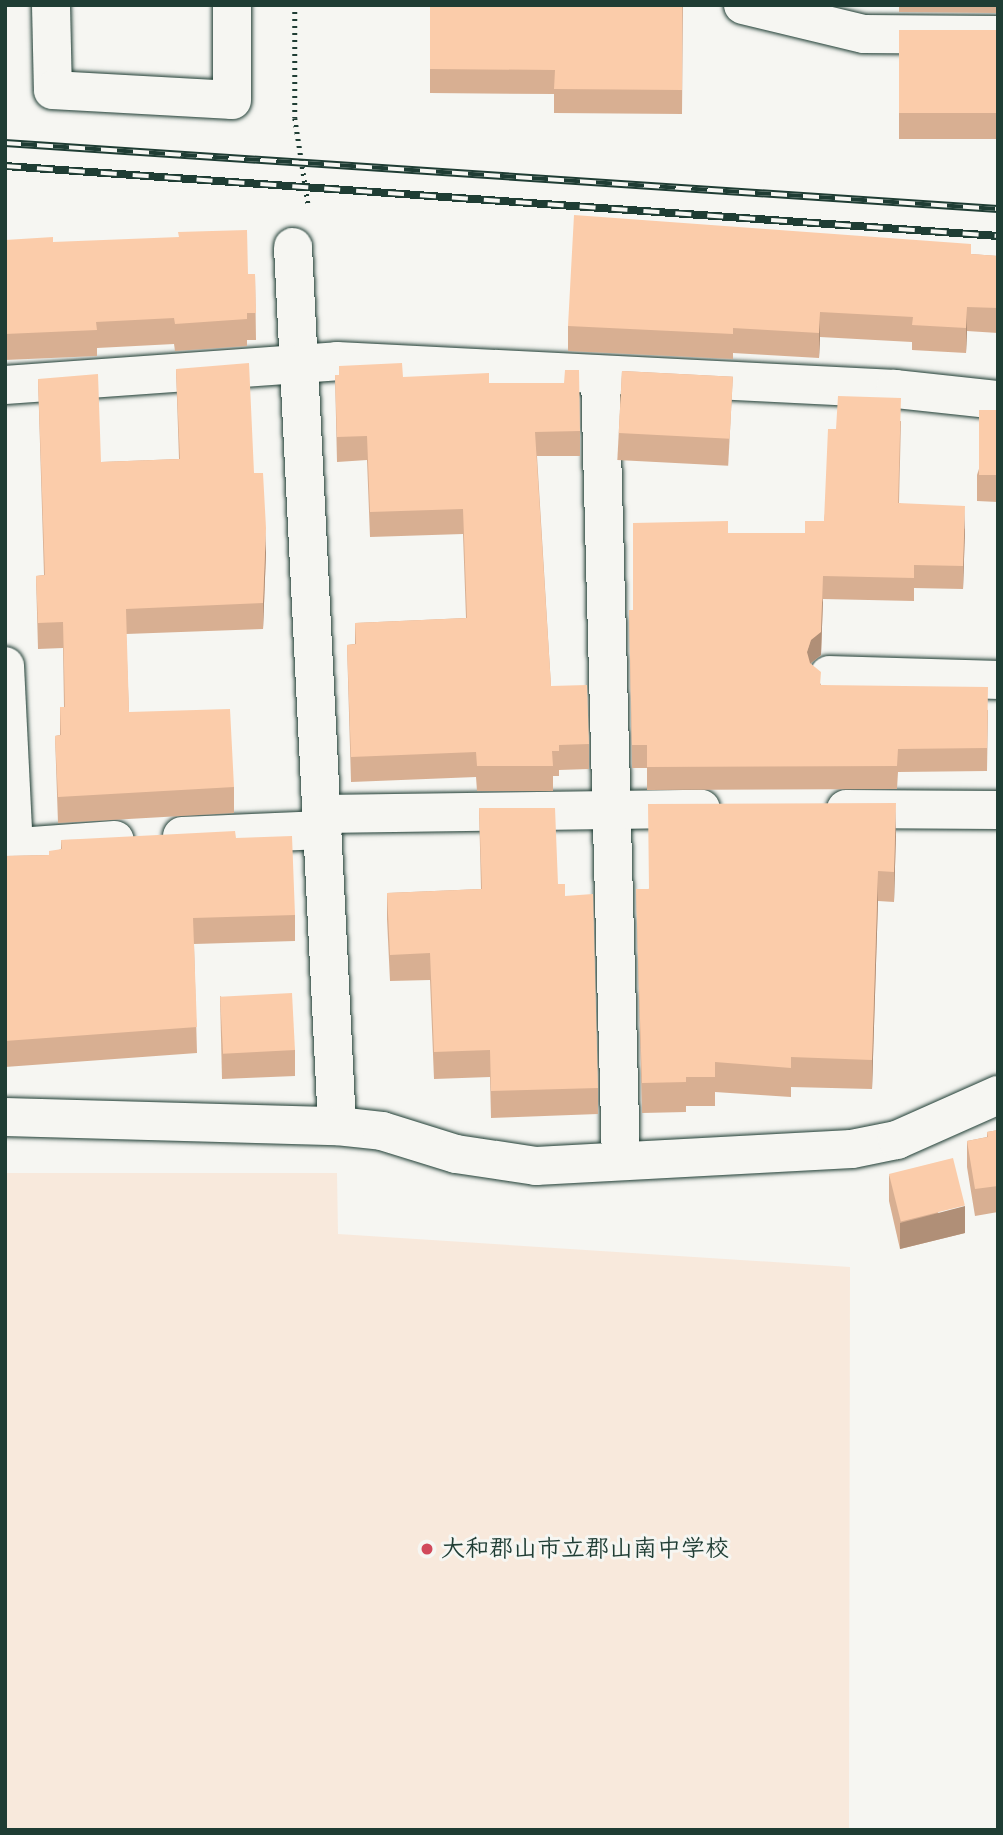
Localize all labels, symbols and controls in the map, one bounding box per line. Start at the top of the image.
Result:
place label: 大和郡山市立郡山南中学校 [441,1535,729,1563]
marker: 大和郡山市立郡山南中学校 [419,1541,435,1557]

